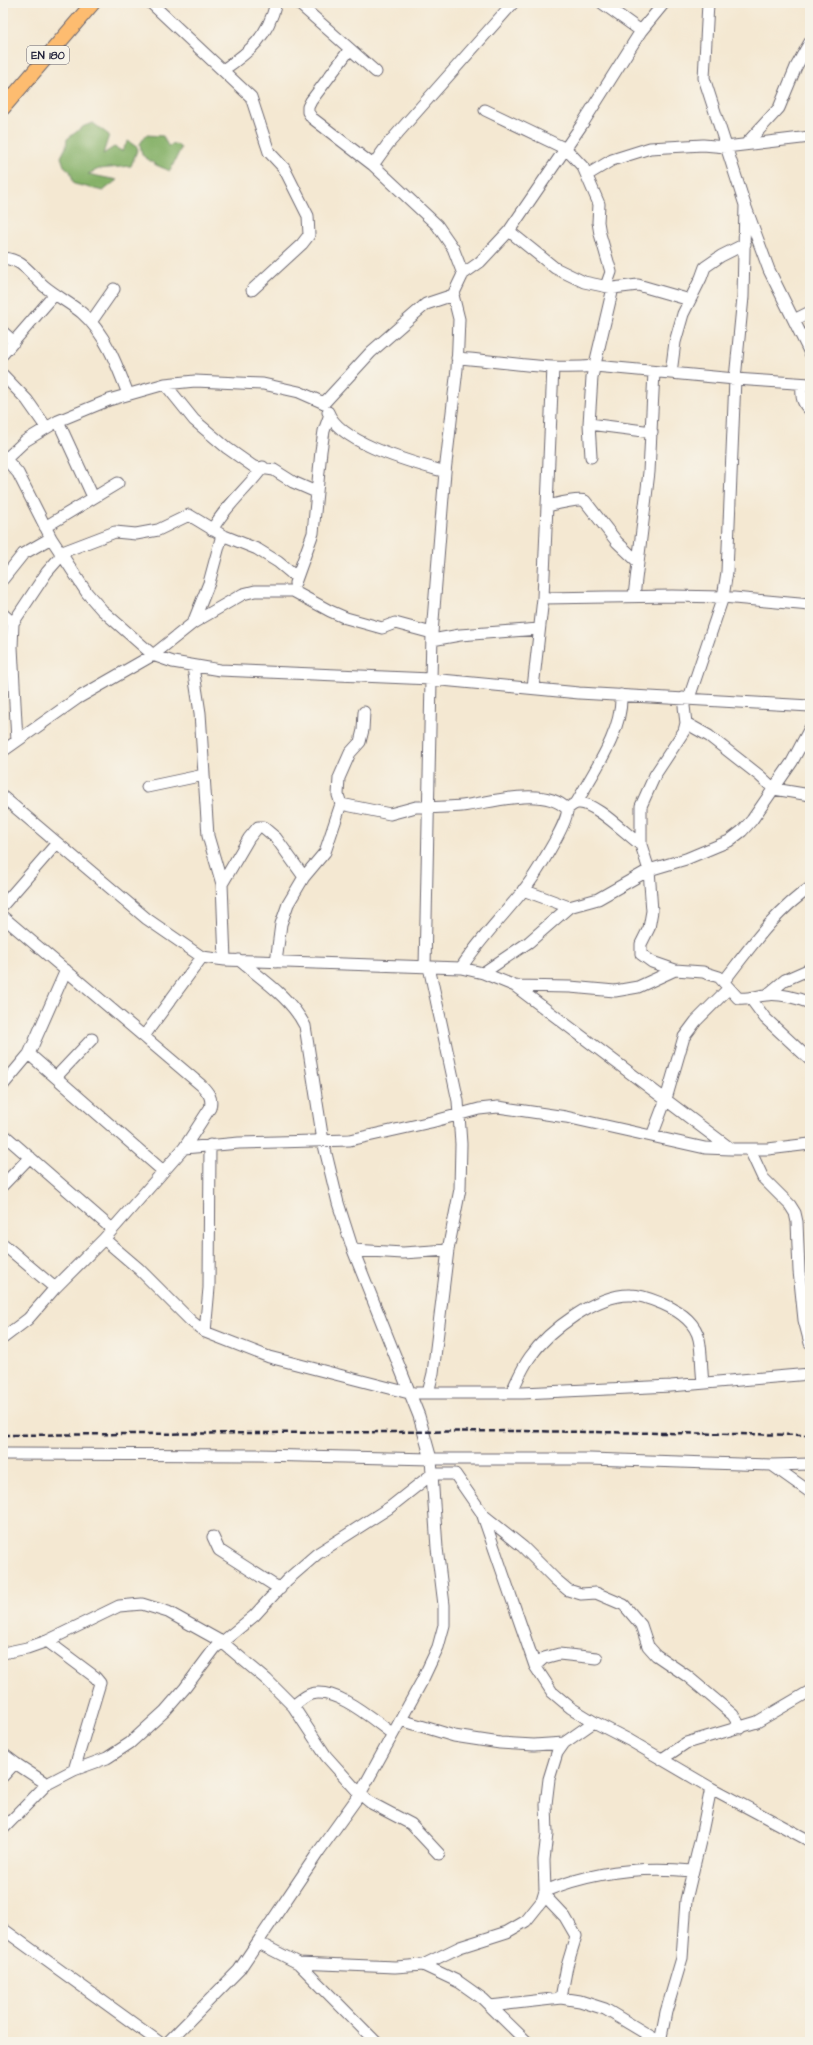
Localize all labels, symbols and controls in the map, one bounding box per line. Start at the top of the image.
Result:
road number: EN 180 [27,46,69,64]

